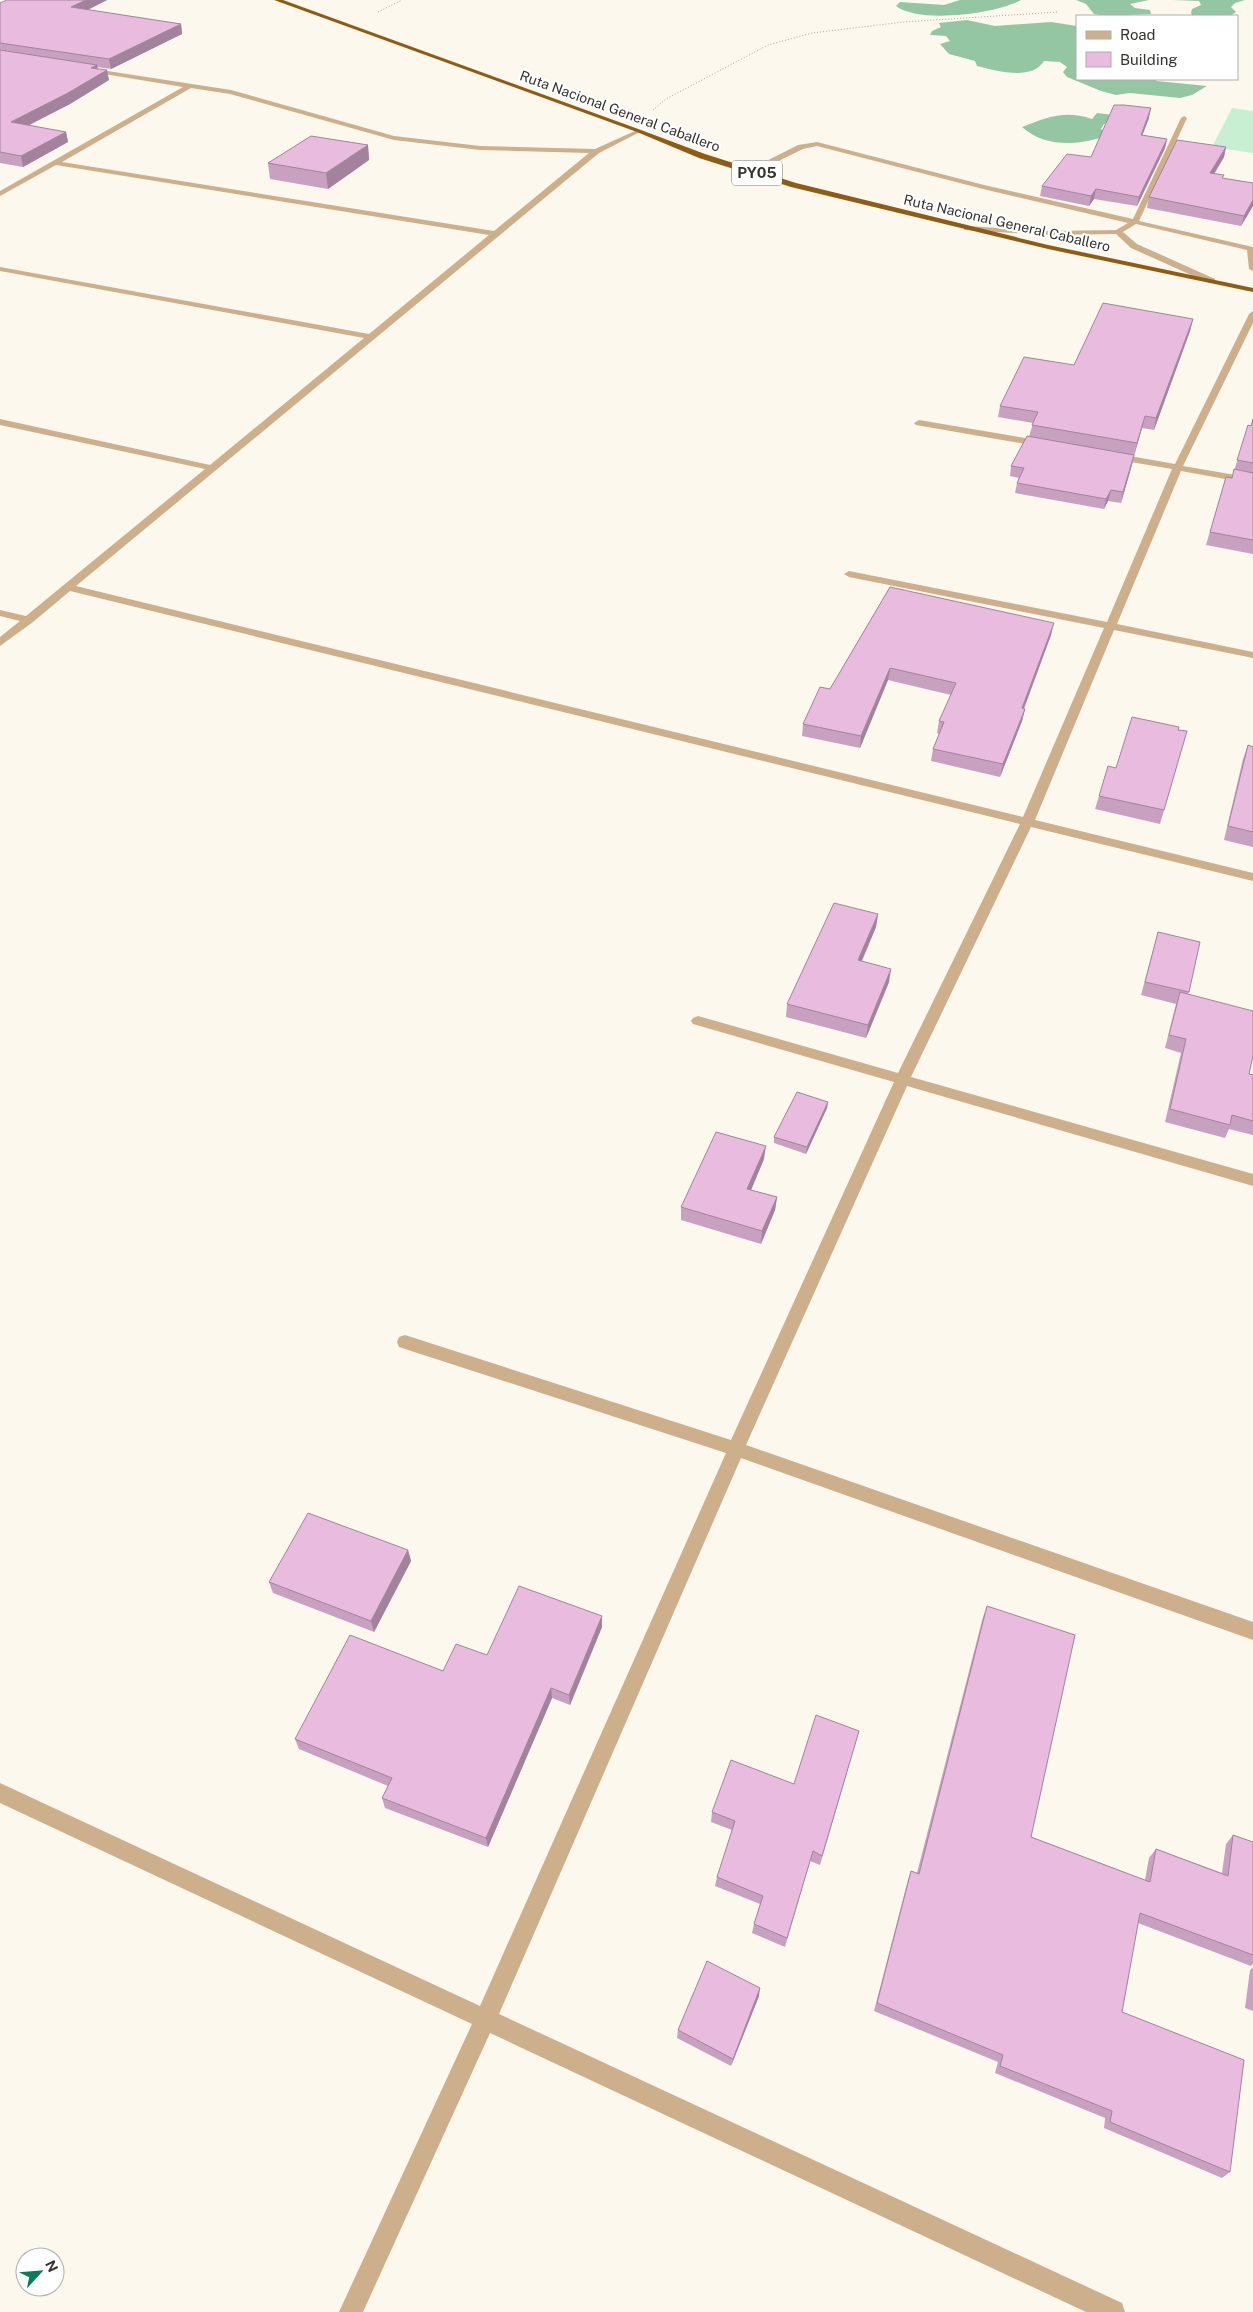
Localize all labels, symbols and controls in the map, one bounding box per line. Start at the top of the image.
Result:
legend [1076,15,1238,80]
text: Road [1120,26,1156,43]
text: Building [1120,51,1178,68]
street label: Ruta Nacional General Caballero [518,67,722,155]
road number: PY05 [732,160,782,186]
street label: Ruta Nacional General Caballero [902,191,1112,255]
north arrow [15,2247,65,2297]
text: N [42,2258,61,2275]

